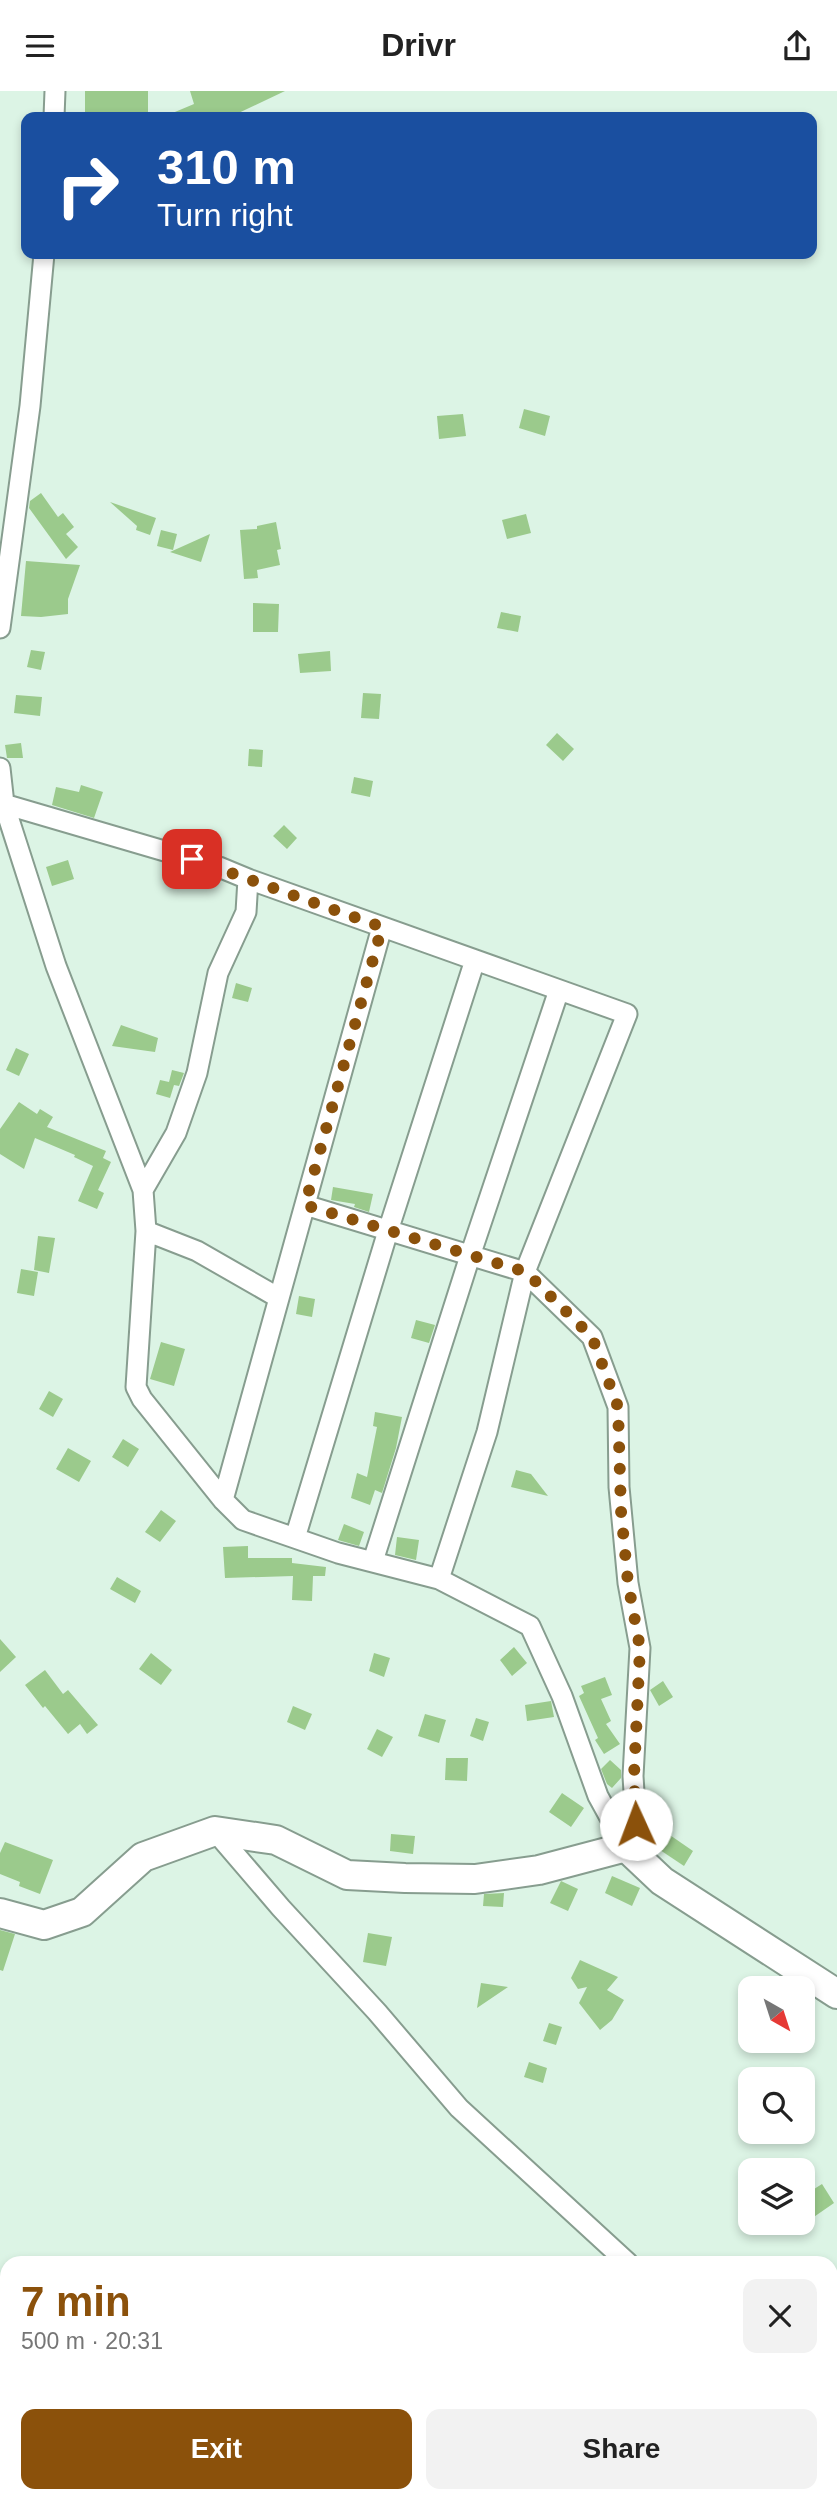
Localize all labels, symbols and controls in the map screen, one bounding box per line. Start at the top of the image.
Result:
icon: menu [21,27,59,65]
text: Drivr [381,27,456,63]
icon: share [778,27,816,65]
icon: right [42,140,133,231]
text: 310 m [157,140,296,194]
text: Turn right [157,197,293,233]
pin [162,829,222,889]
icon: arrive [173,840,211,878]
position arrow [599,1787,673,1861]
north arrow [738,1976,816,2053]
map controls [738,1976,815,2235]
button: search [738,2067,815,2144]
button: layers [738,2158,815,2235]
text: 7 min [21,2278,131,2325]
button: close [743,2279,817,2353]
text: 500 m · 20:31 [21,2328,163,2354]
button: Exit [21,2409,412,2489]
button: Share [426,2409,817,2489]

